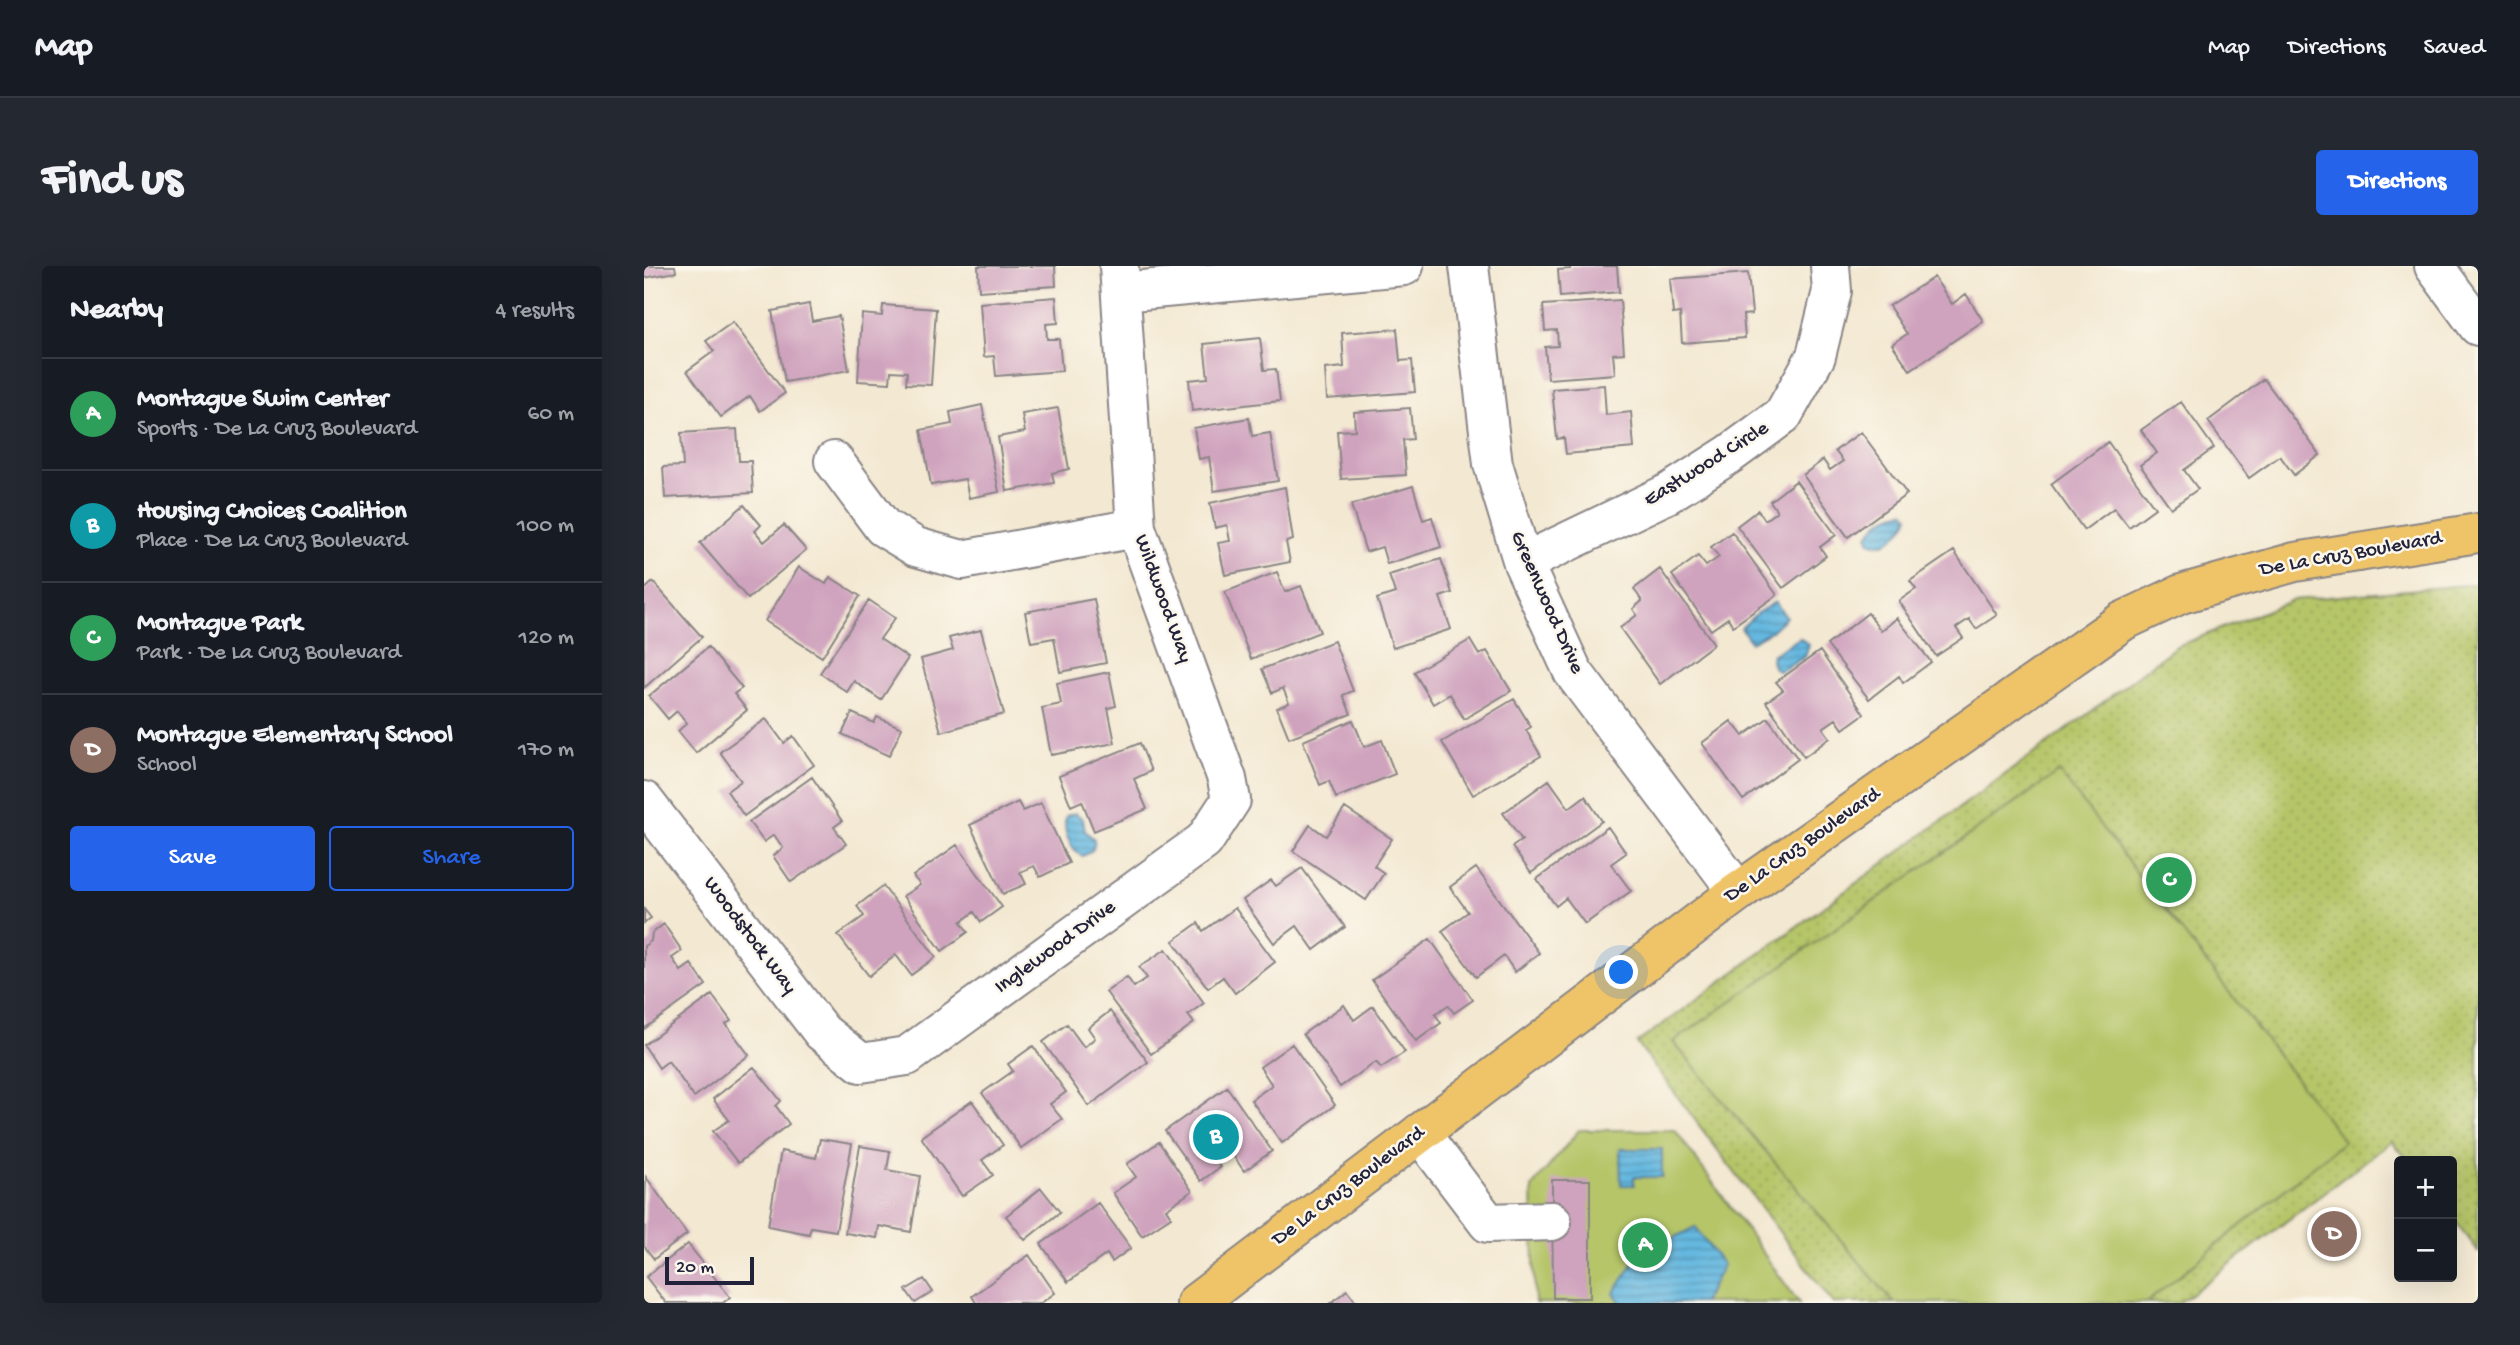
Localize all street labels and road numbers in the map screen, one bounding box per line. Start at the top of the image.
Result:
street label: Eastwood Circle [1640,416,1775,513]
street label: De La Cruz Boulevard [2256,526,2446,584]
street label: Greenwood Drive [1503,528,1589,679]
street label: Wildwood Way [1127,532,1197,666]
street label: De La Cruz Boulevard [1719,782,1887,910]
street label: Woodstock Way [697,872,801,1000]
street label: Inglewood Drive [991,895,1122,1000]
street label: De La Cruz Boulevard [1266,1121,1431,1254]

